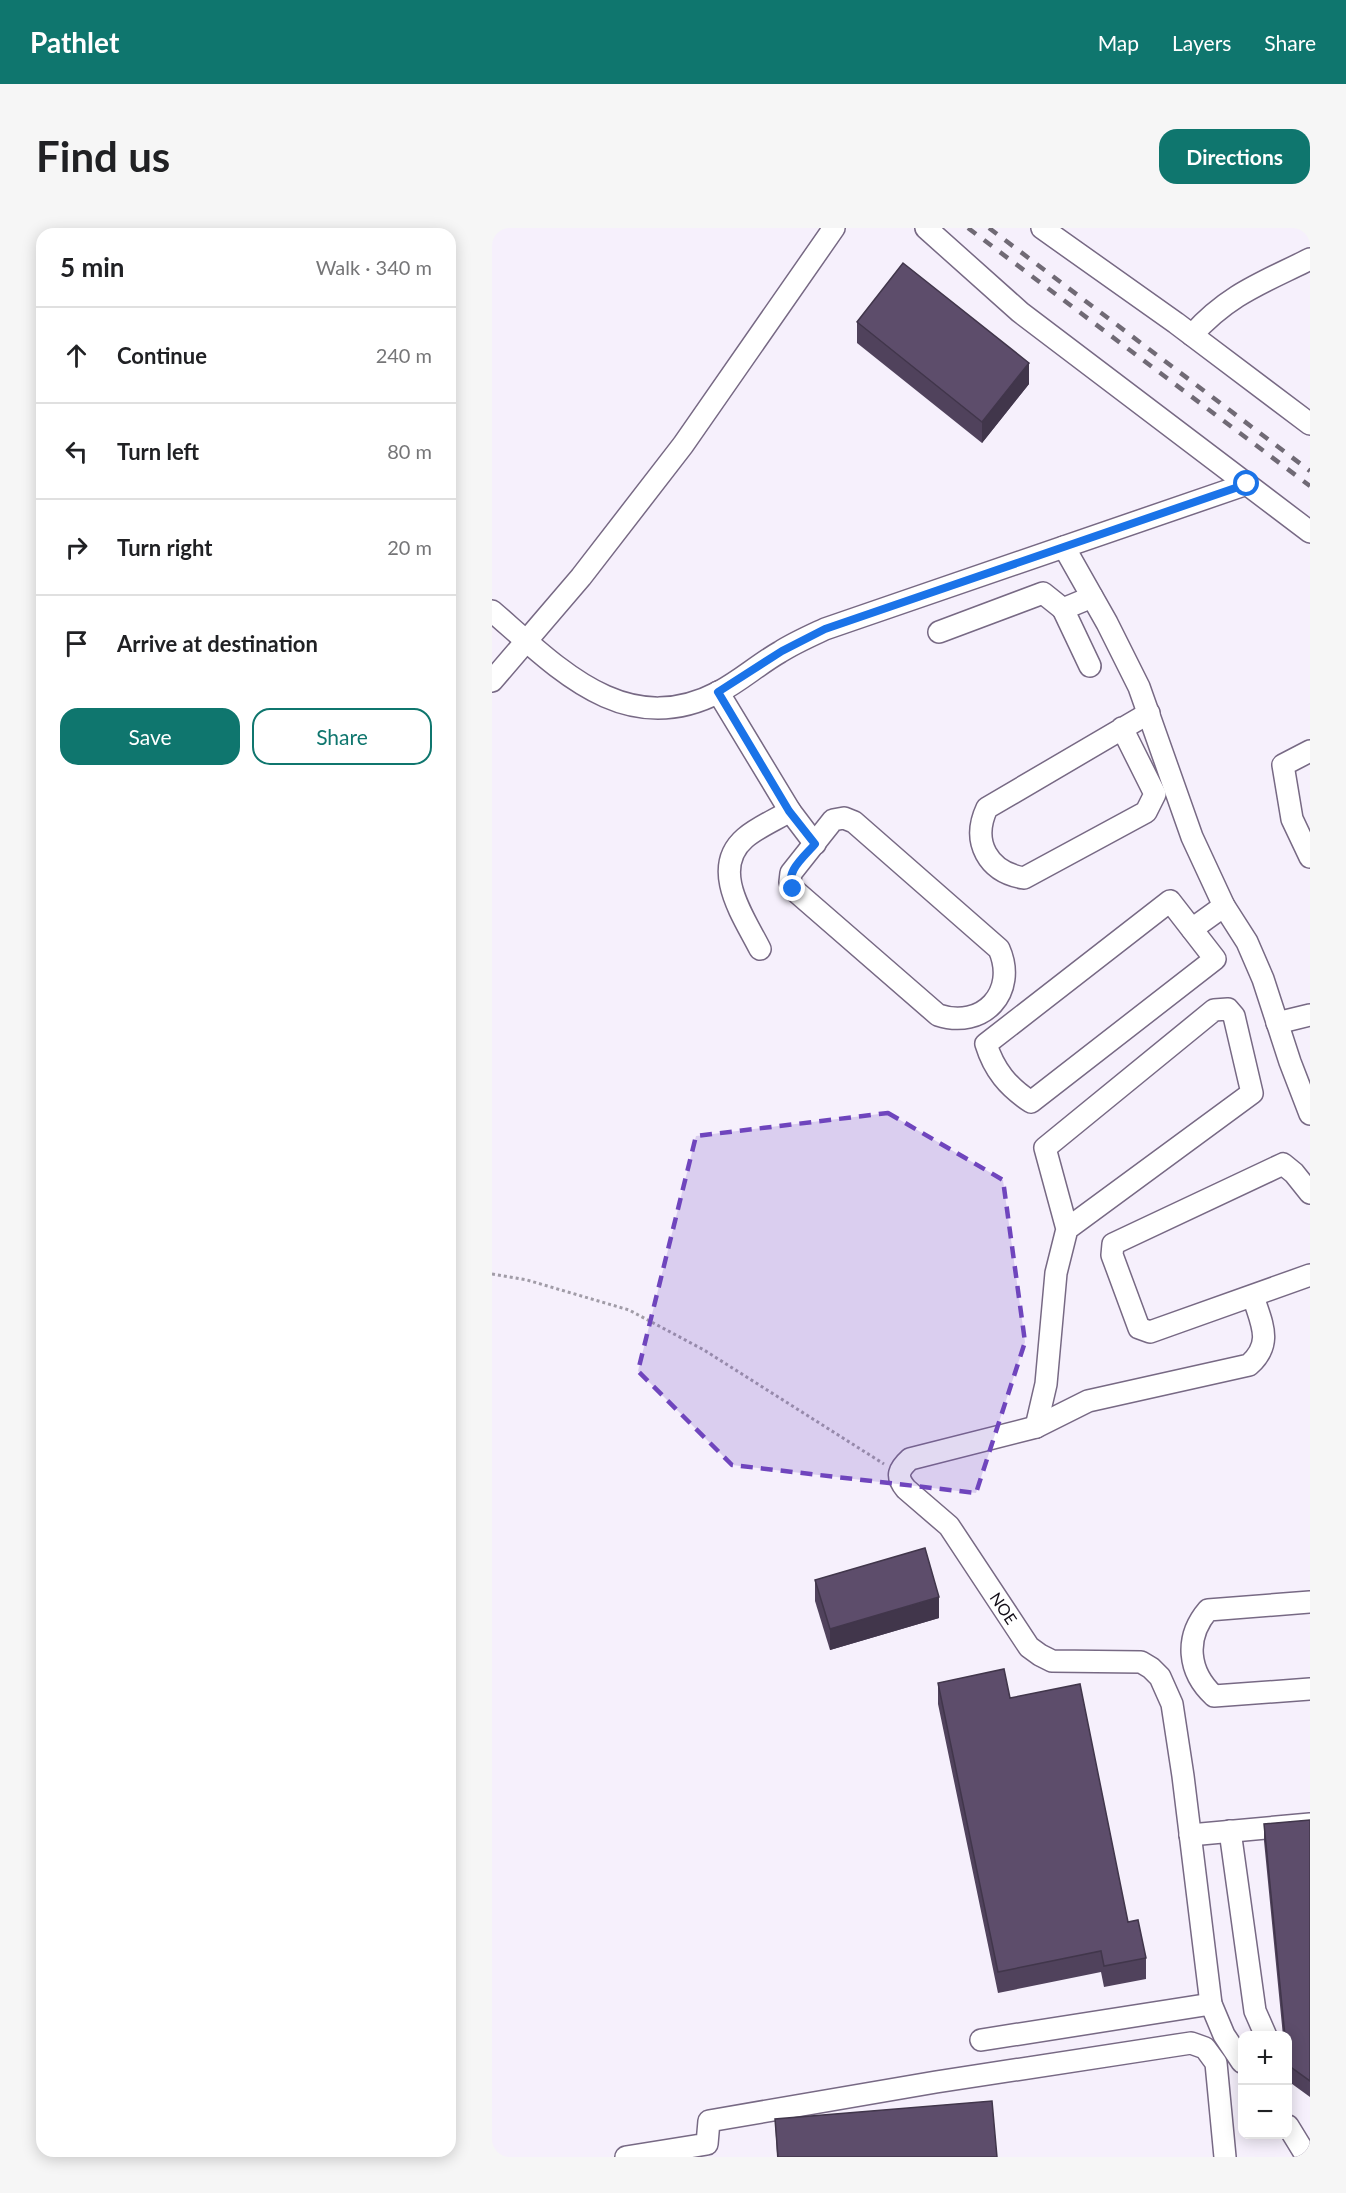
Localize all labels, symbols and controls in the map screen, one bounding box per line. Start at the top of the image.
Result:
text: Pathlet [30,25,119,59]
text: Map [1098,30,1139,55]
text: Layers [1172,30,1231,55]
text: Share [1264,30,1316,55]
button: Directions [1159,129,1310,184]
text: Find us [36,131,170,181]
text: 5 min [60,251,124,283]
text: Walk · 340 m [316,255,432,279]
icon: ahead [60,339,93,372]
text: Continue [117,342,207,369]
text: 240 m [376,343,432,367]
icon: left [60,435,93,468]
text: Turn left [117,438,199,465]
text: 80 m [387,439,432,463]
route start [1233,470,1259,496]
icon: right [60,531,93,564]
text: Turn right [117,534,212,561]
text: 20 m [387,535,432,559]
icon: arrive [60,627,93,660]
text: Arrive at destination [117,630,318,657]
button: Save [60,708,240,765]
button: Share [252,708,432,765]
route end [779,875,805,901]
street label: NOE [987,1588,1021,1628]
map controls [1238,2031,1292,2139]
button: + [1238,2031,1292,2085]
button: − [1238,2085,1292,2139]

